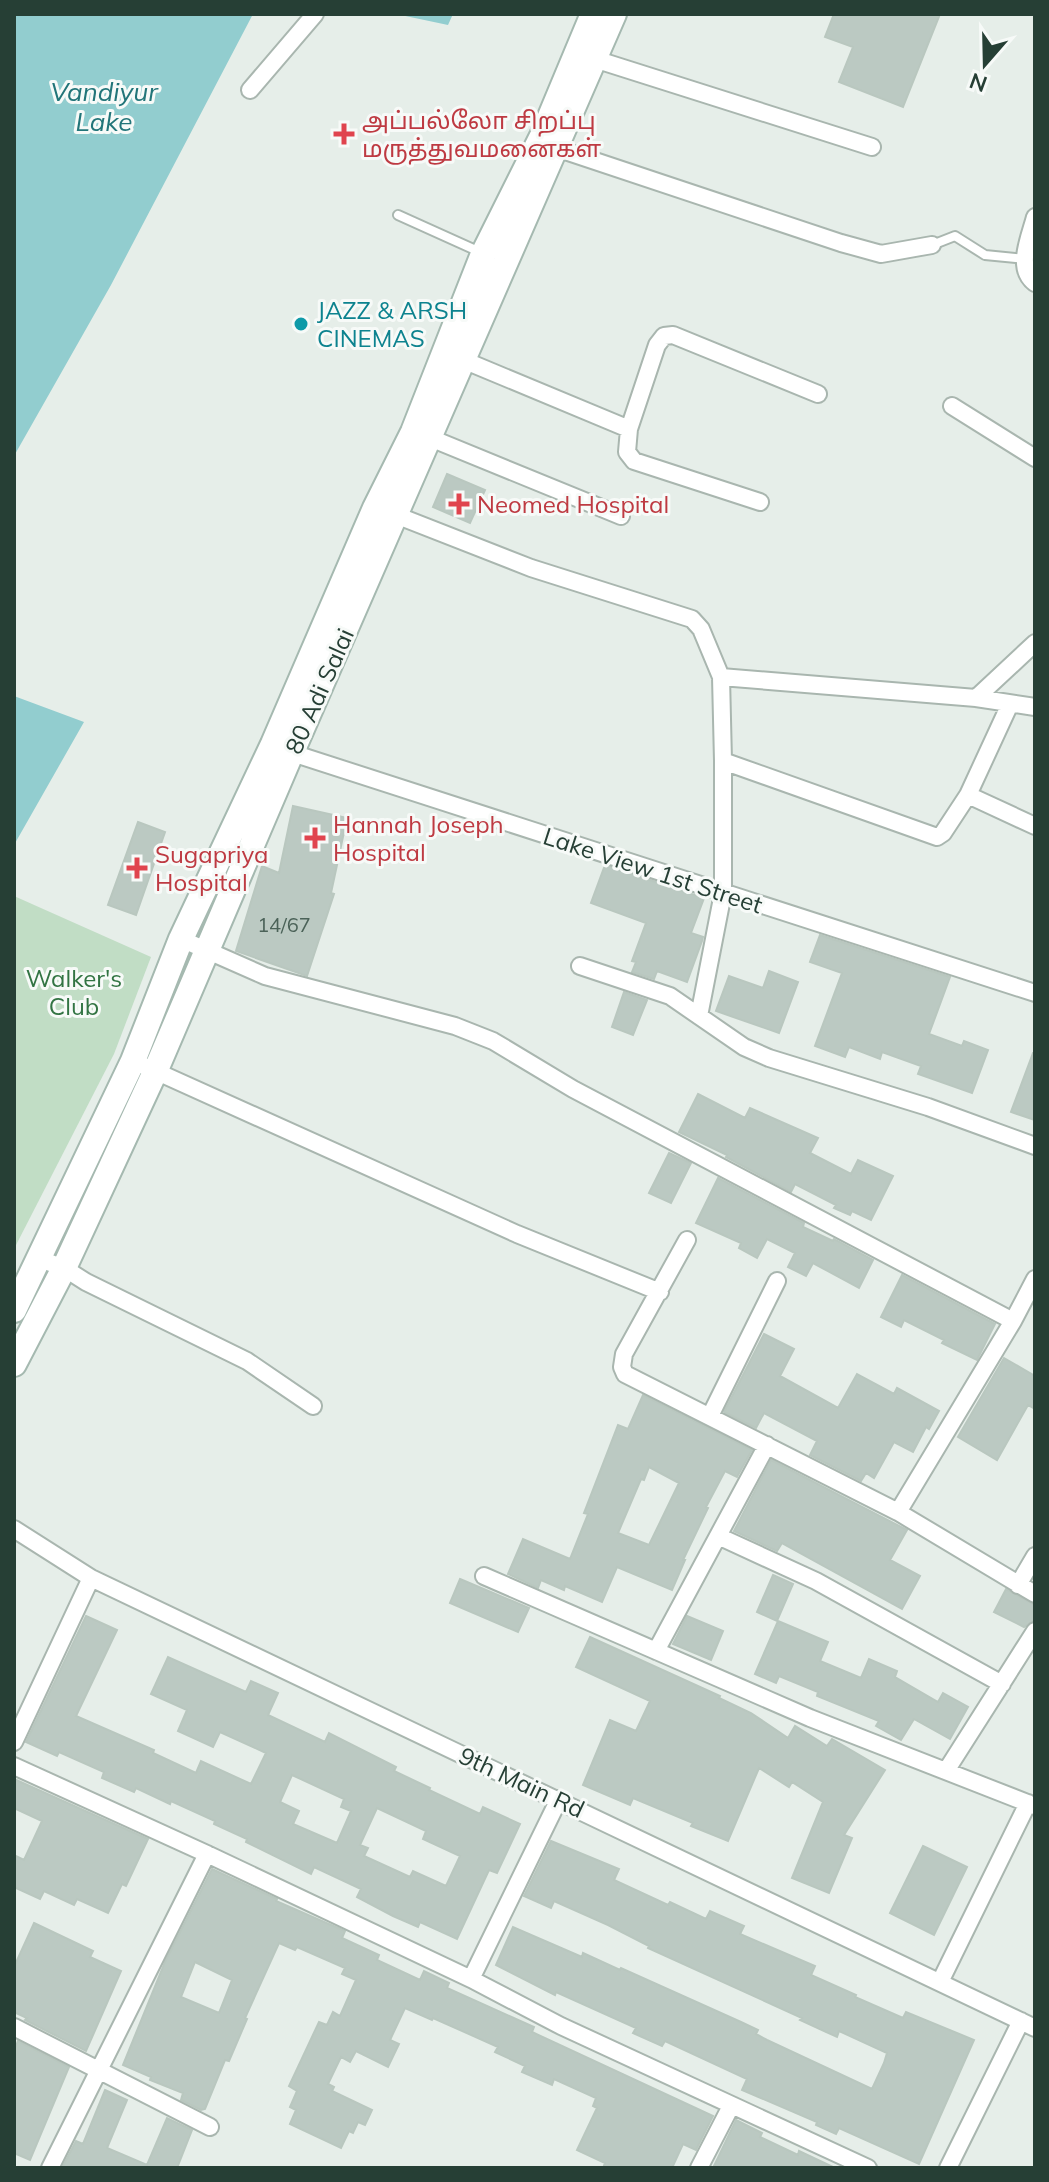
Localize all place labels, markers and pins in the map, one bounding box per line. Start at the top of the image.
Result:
place label: அப்பல்லோ சிறப்பு மருத்துவமனைகள் [362,105,602,165]
marker: அப்பல்லோ சிறப்பு மருத்துவமனைகள் [333,123,355,145]
place label: JAZZ & ARSH CINEMAS [317,295,467,353]
marker: JAZZ & ARSH CINEMAS [292,315,310,333]
place label: Neomed Hospital [477,489,669,519]
marker: Neomed Hospital [448,493,470,515]
place label: Hannah Joseph Hospital [333,809,504,867]
marker: Hannah Joseph Hospital [304,827,326,849]
place label: Sugapriya Hospital [155,839,268,897]
marker: Sugapriya Hospital [126,857,148,879]

